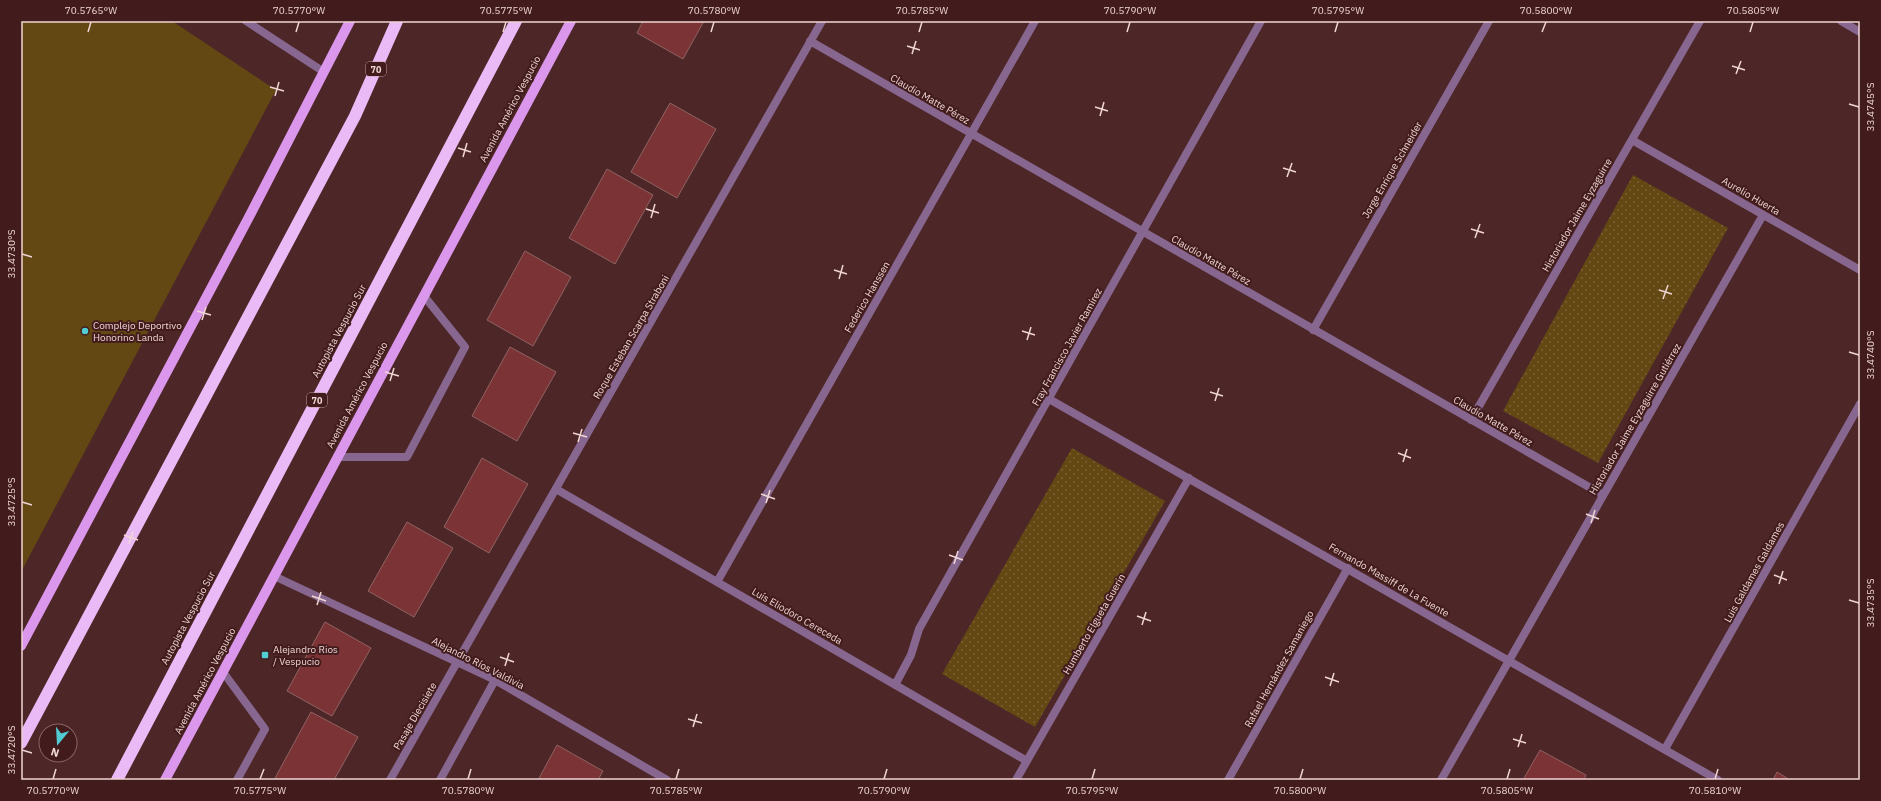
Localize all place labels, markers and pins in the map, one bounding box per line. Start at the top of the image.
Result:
place label: Complejo Deportivo Honorino Landa [93,319,182,344]
marker: Complejo Deportivo Honorino Landa [80,326,90,336]
place label: Alejandro Rios / Vespucio [273,643,338,668]
marker: Alejandro Rios / Vespucio [260,650,270,660]

